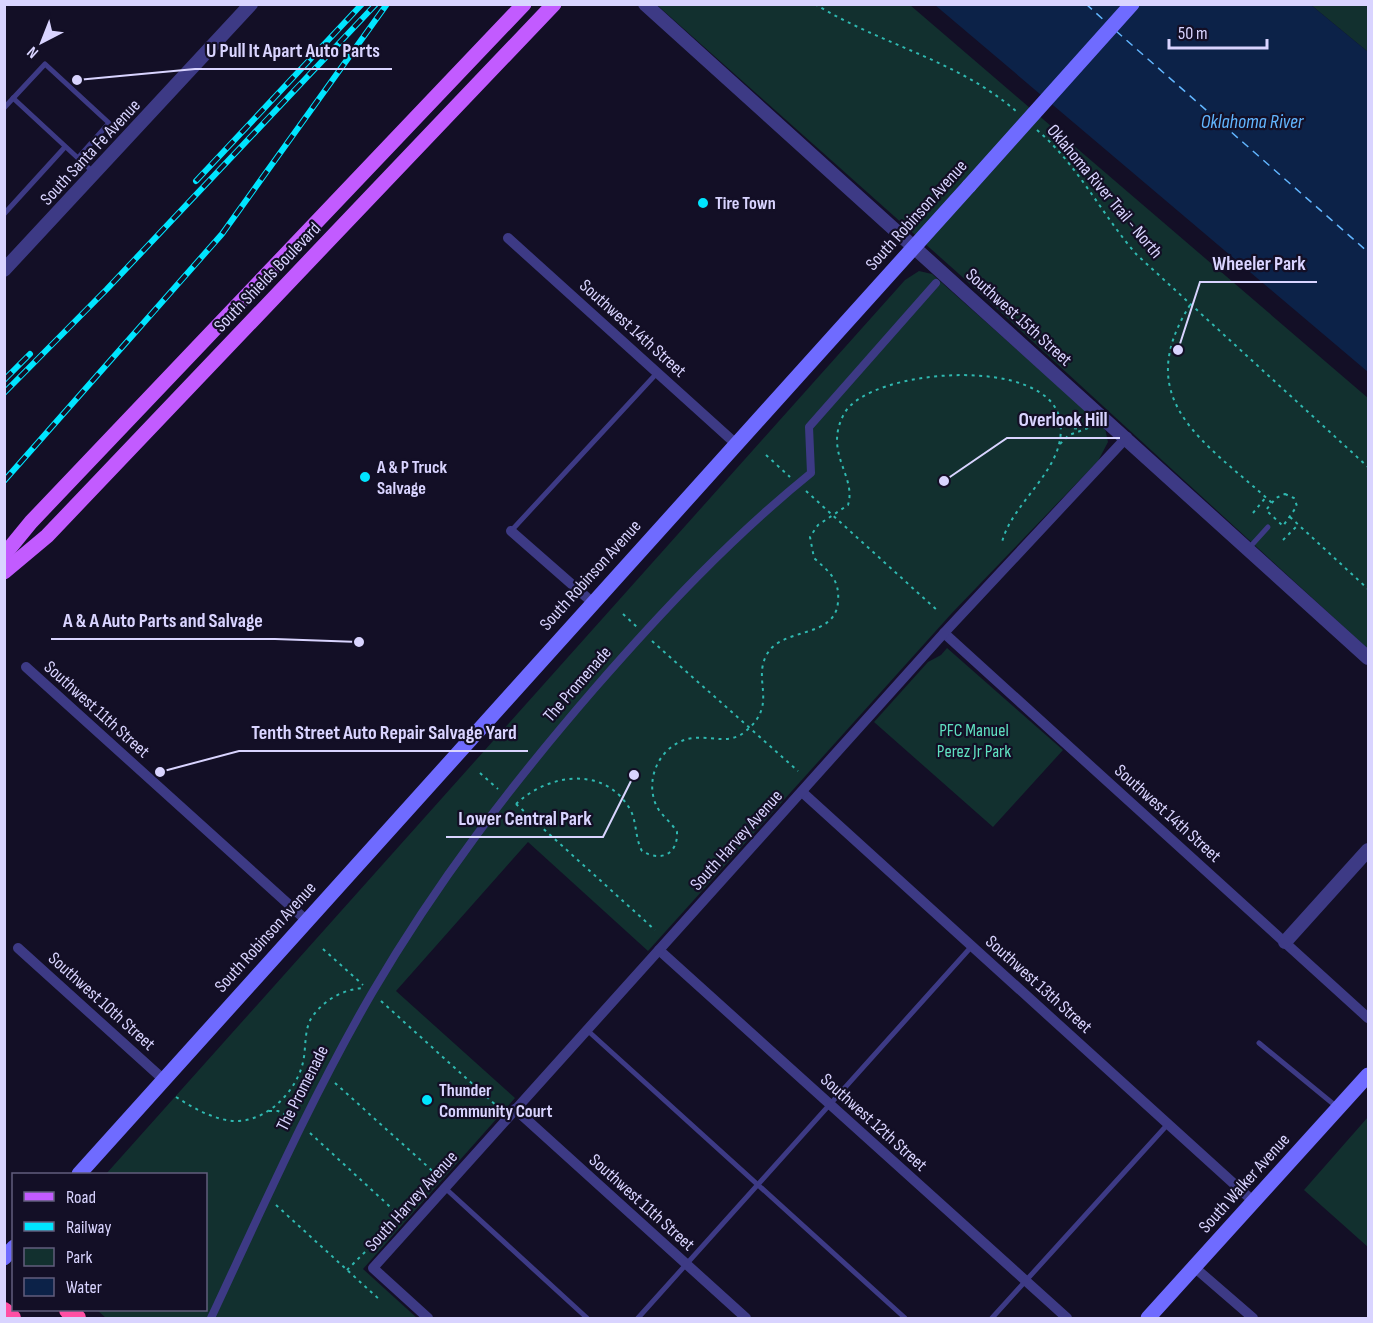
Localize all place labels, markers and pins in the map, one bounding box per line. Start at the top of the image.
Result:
callout: U Pull It Apart Auto Parts [195,31,392,69]
place label: Tire Town [715,193,776,214]
marker: Tire Town [696,196,710,210]
callout: Wheeler Park [1200,244,1317,282]
callout: Overlook Hill [1007,400,1120,438]
place label: A & P Truck Salvage [376,457,448,499]
marker: A & P Truck Salvage [358,470,372,484]
callout: A & A Auto Parts and Salvage [51,601,275,639]
callout: Tenth Street Auto Repair Salvage Yard [239,713,528,751]
callout: Lower Central Park [446,799,603,837]
place label: Thunder Community Court [439,1080,552,1122]
marker: Thunder Community Court [420,1093,434,1107]

